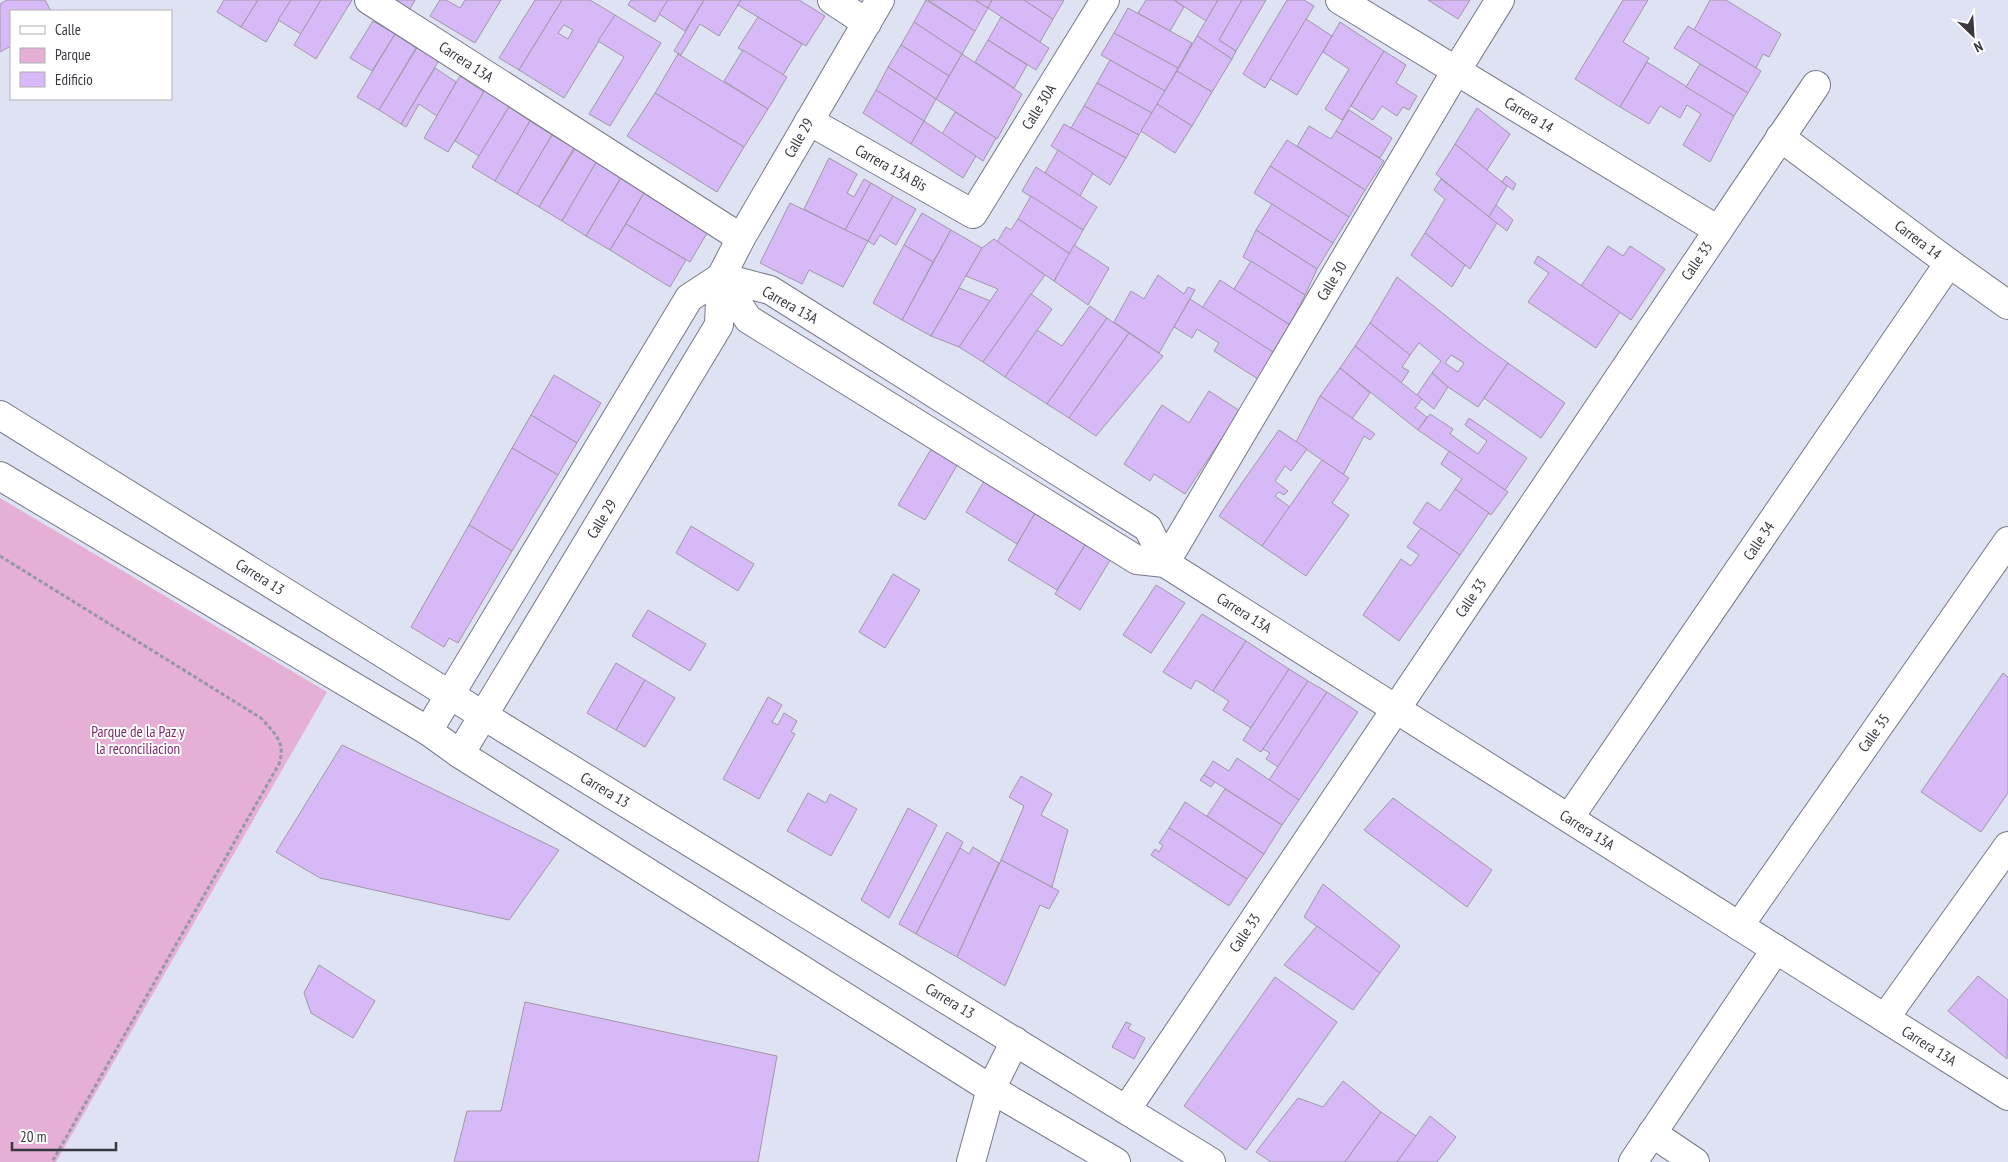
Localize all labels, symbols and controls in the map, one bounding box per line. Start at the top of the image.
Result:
legend [10,10,172,100]
north arrow [1948,10,1998,60]
text: Calle [55,20,81,39]
street label: Carrera 13A [436,37,498,87]
text: N [1971,37,1986,57]
text: Parque [55,45,91,64]
text: Edificio [55,70,93,89]
street label: Calle 30A [1017,80,1060,133]
street label: Carrera 14 [1501,93,1557,137]
street label: Calle 29 [780,115,817,161]
street label: Carrera 13A Bis [852,140,930,195]
street label: Carrera 14 [1891,216,1946,264]
street label: Calle 33 [1677,238,1716,284]
street label: Calle 30 [1312,257,1351,304]
street label: Carrera 13A [759,281,822,328]
street label: Calle 29 [582,496,621,542]
street label: Calle 34 [1739,518,1778,564]
street label: Carrera 13 [232,554,288,599]
street label: Calle 33 [1451,575,1490,621]
street label: Carrera 13A [1213,588,1276,637]
street label: Calle 35 [1854,710,1894,756]
park label: Parque de la Paz y la reconciliacion [91,722,185,758]
street label: Carrera 13 [577,768,633,812]
street label: Carrera 13A [1556,805,1619,854]
street label: Calle 33 [1225,910,1264,956]
street label: Carrera 13 [922,979,978,1023]
street label: Carrera 13A [1898,1021,1961,1070]
scale bar [12,1120,116,1152]
text: 20 m [20,1127,46,1146]

